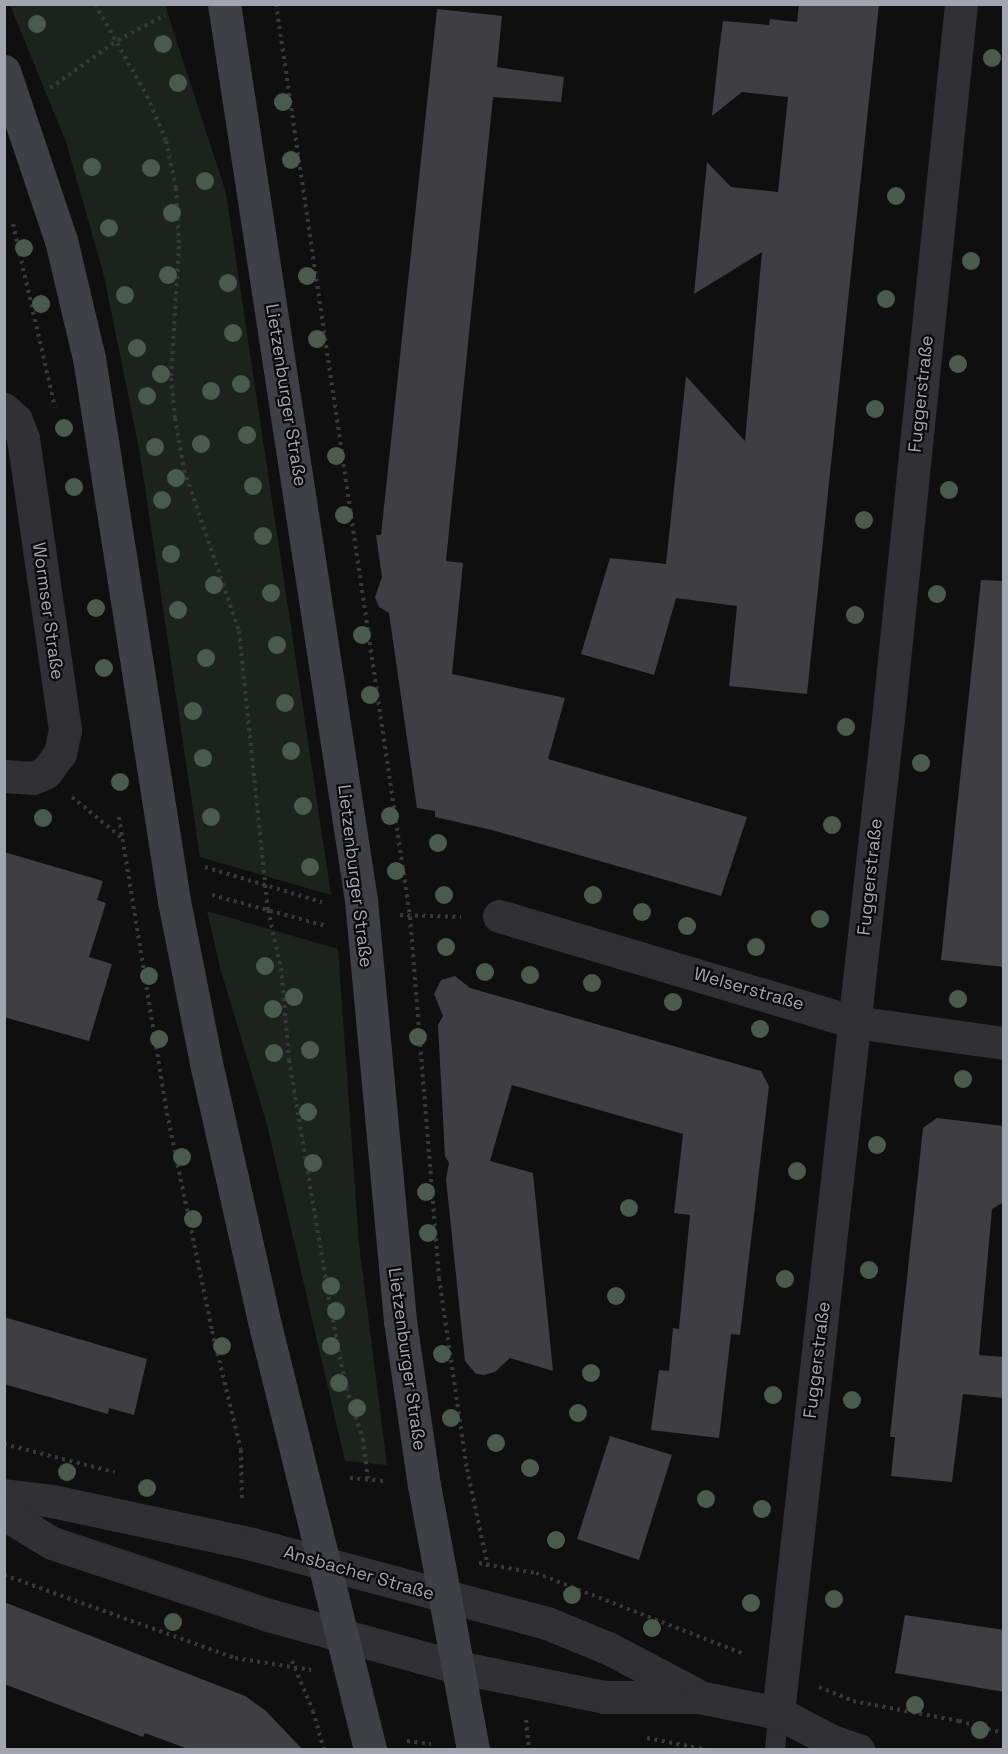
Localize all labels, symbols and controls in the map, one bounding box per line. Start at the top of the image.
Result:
street label: Lietzenburger Straße [261,302,311,488]
street label: Fuggerstraße [904,334,938,454]
street label: Wormser Straße [28,541,68,681]
street label: Lietzenburger Straße [333,783,377,969]
street label: Fuggerstraße [853,817,887,937]
street label: Welserstraße [691,963,807,1015]
street label: Lietzenburger Straße [383,1266,431,1452]
street label: Fuggerstraße [799,1300,835,1420]
street label: Ansbacher Straße [281,1541,437,1605]

